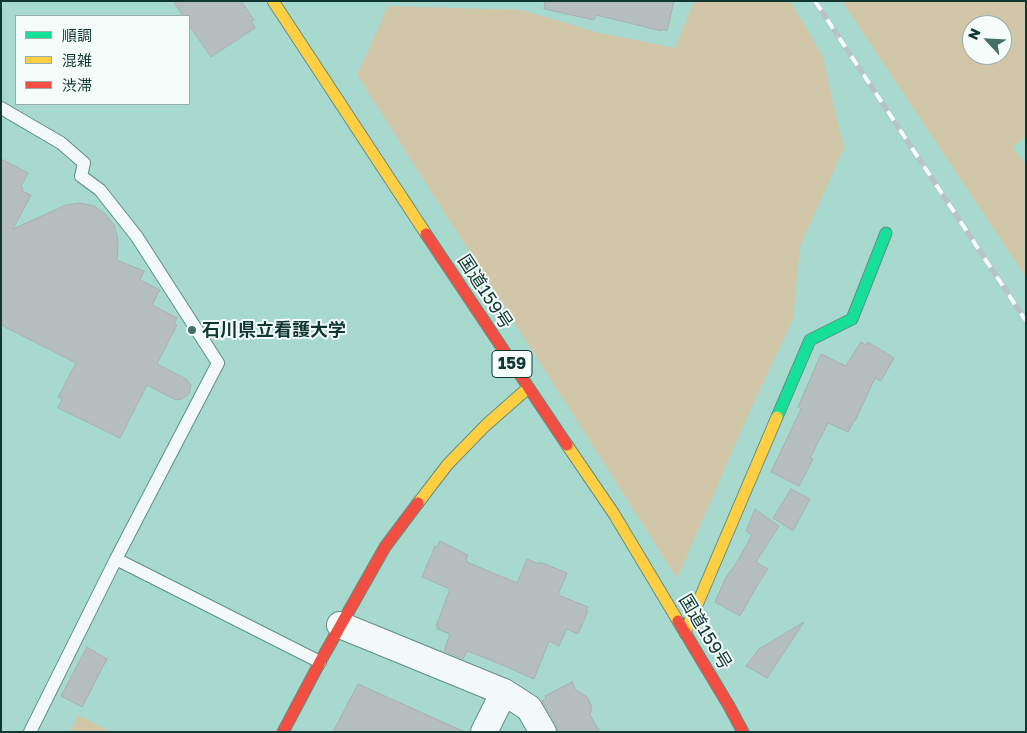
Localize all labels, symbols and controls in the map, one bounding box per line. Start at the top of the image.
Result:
legend [15,15,190,105]
north arrow [962,15,1012,65]
text: N [964,25,984,42]
text: 順調 [62,26,92,44]
text: 混雑 [62,51,92,69]
text: 渋滞 [62,76,92,94]
street label: 国道159号 [453,251,517,333]
place label: 石川県立看護大学 [202,319,346,341]
marker: 石川県立看護大学 [186,324,198,336]
road number: 159 [492,350,532,378]
street label: 国道159号 [674,590,736,674]

